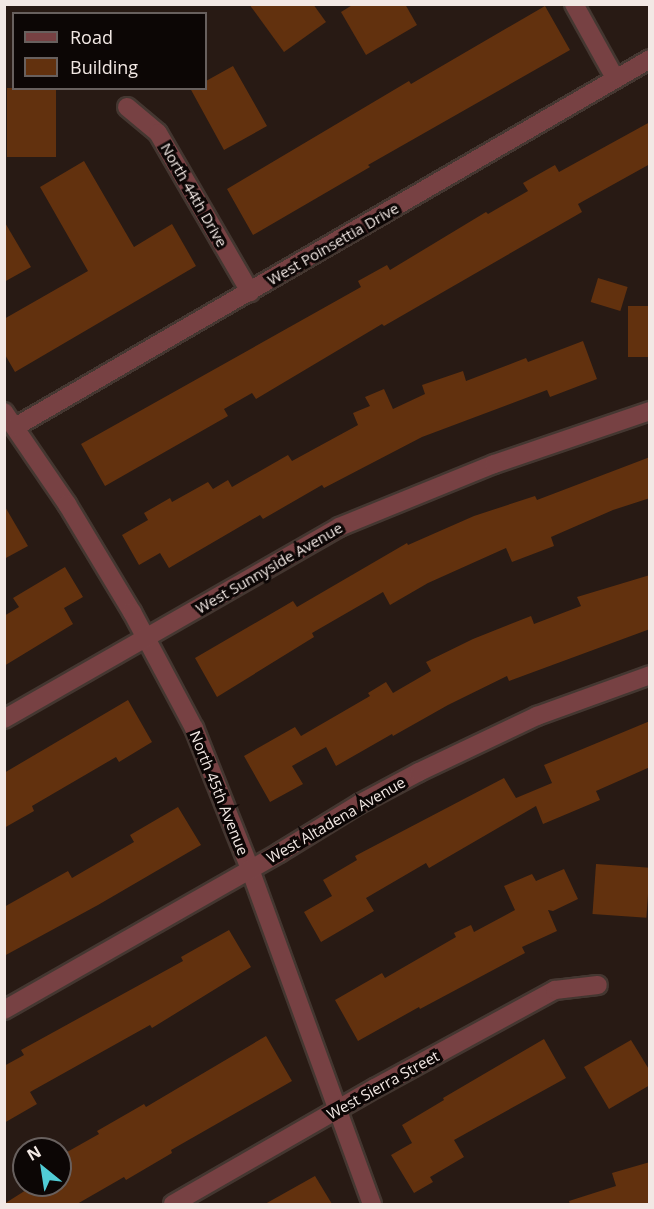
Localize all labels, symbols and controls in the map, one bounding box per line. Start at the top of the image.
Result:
legend [12,12,207,90]
text: Road [70,25,113,49]
text: Building [70,55,138,79]
street label: North 44th Drive [157,140,231,250]
street label: West Poinsettia Drive [264,199,402,289]
street label: West Sunnyside Avenue [192,519,346,617]
street label: North 45th Avenue [186,728,252,858]
street label: West Altadena Avenue [264,773,408,867]
street label: West Sierra Street [324,1047,442,1123]
north arrow [12,1137,72,1197]
text: N [23,1140,45,1166]

